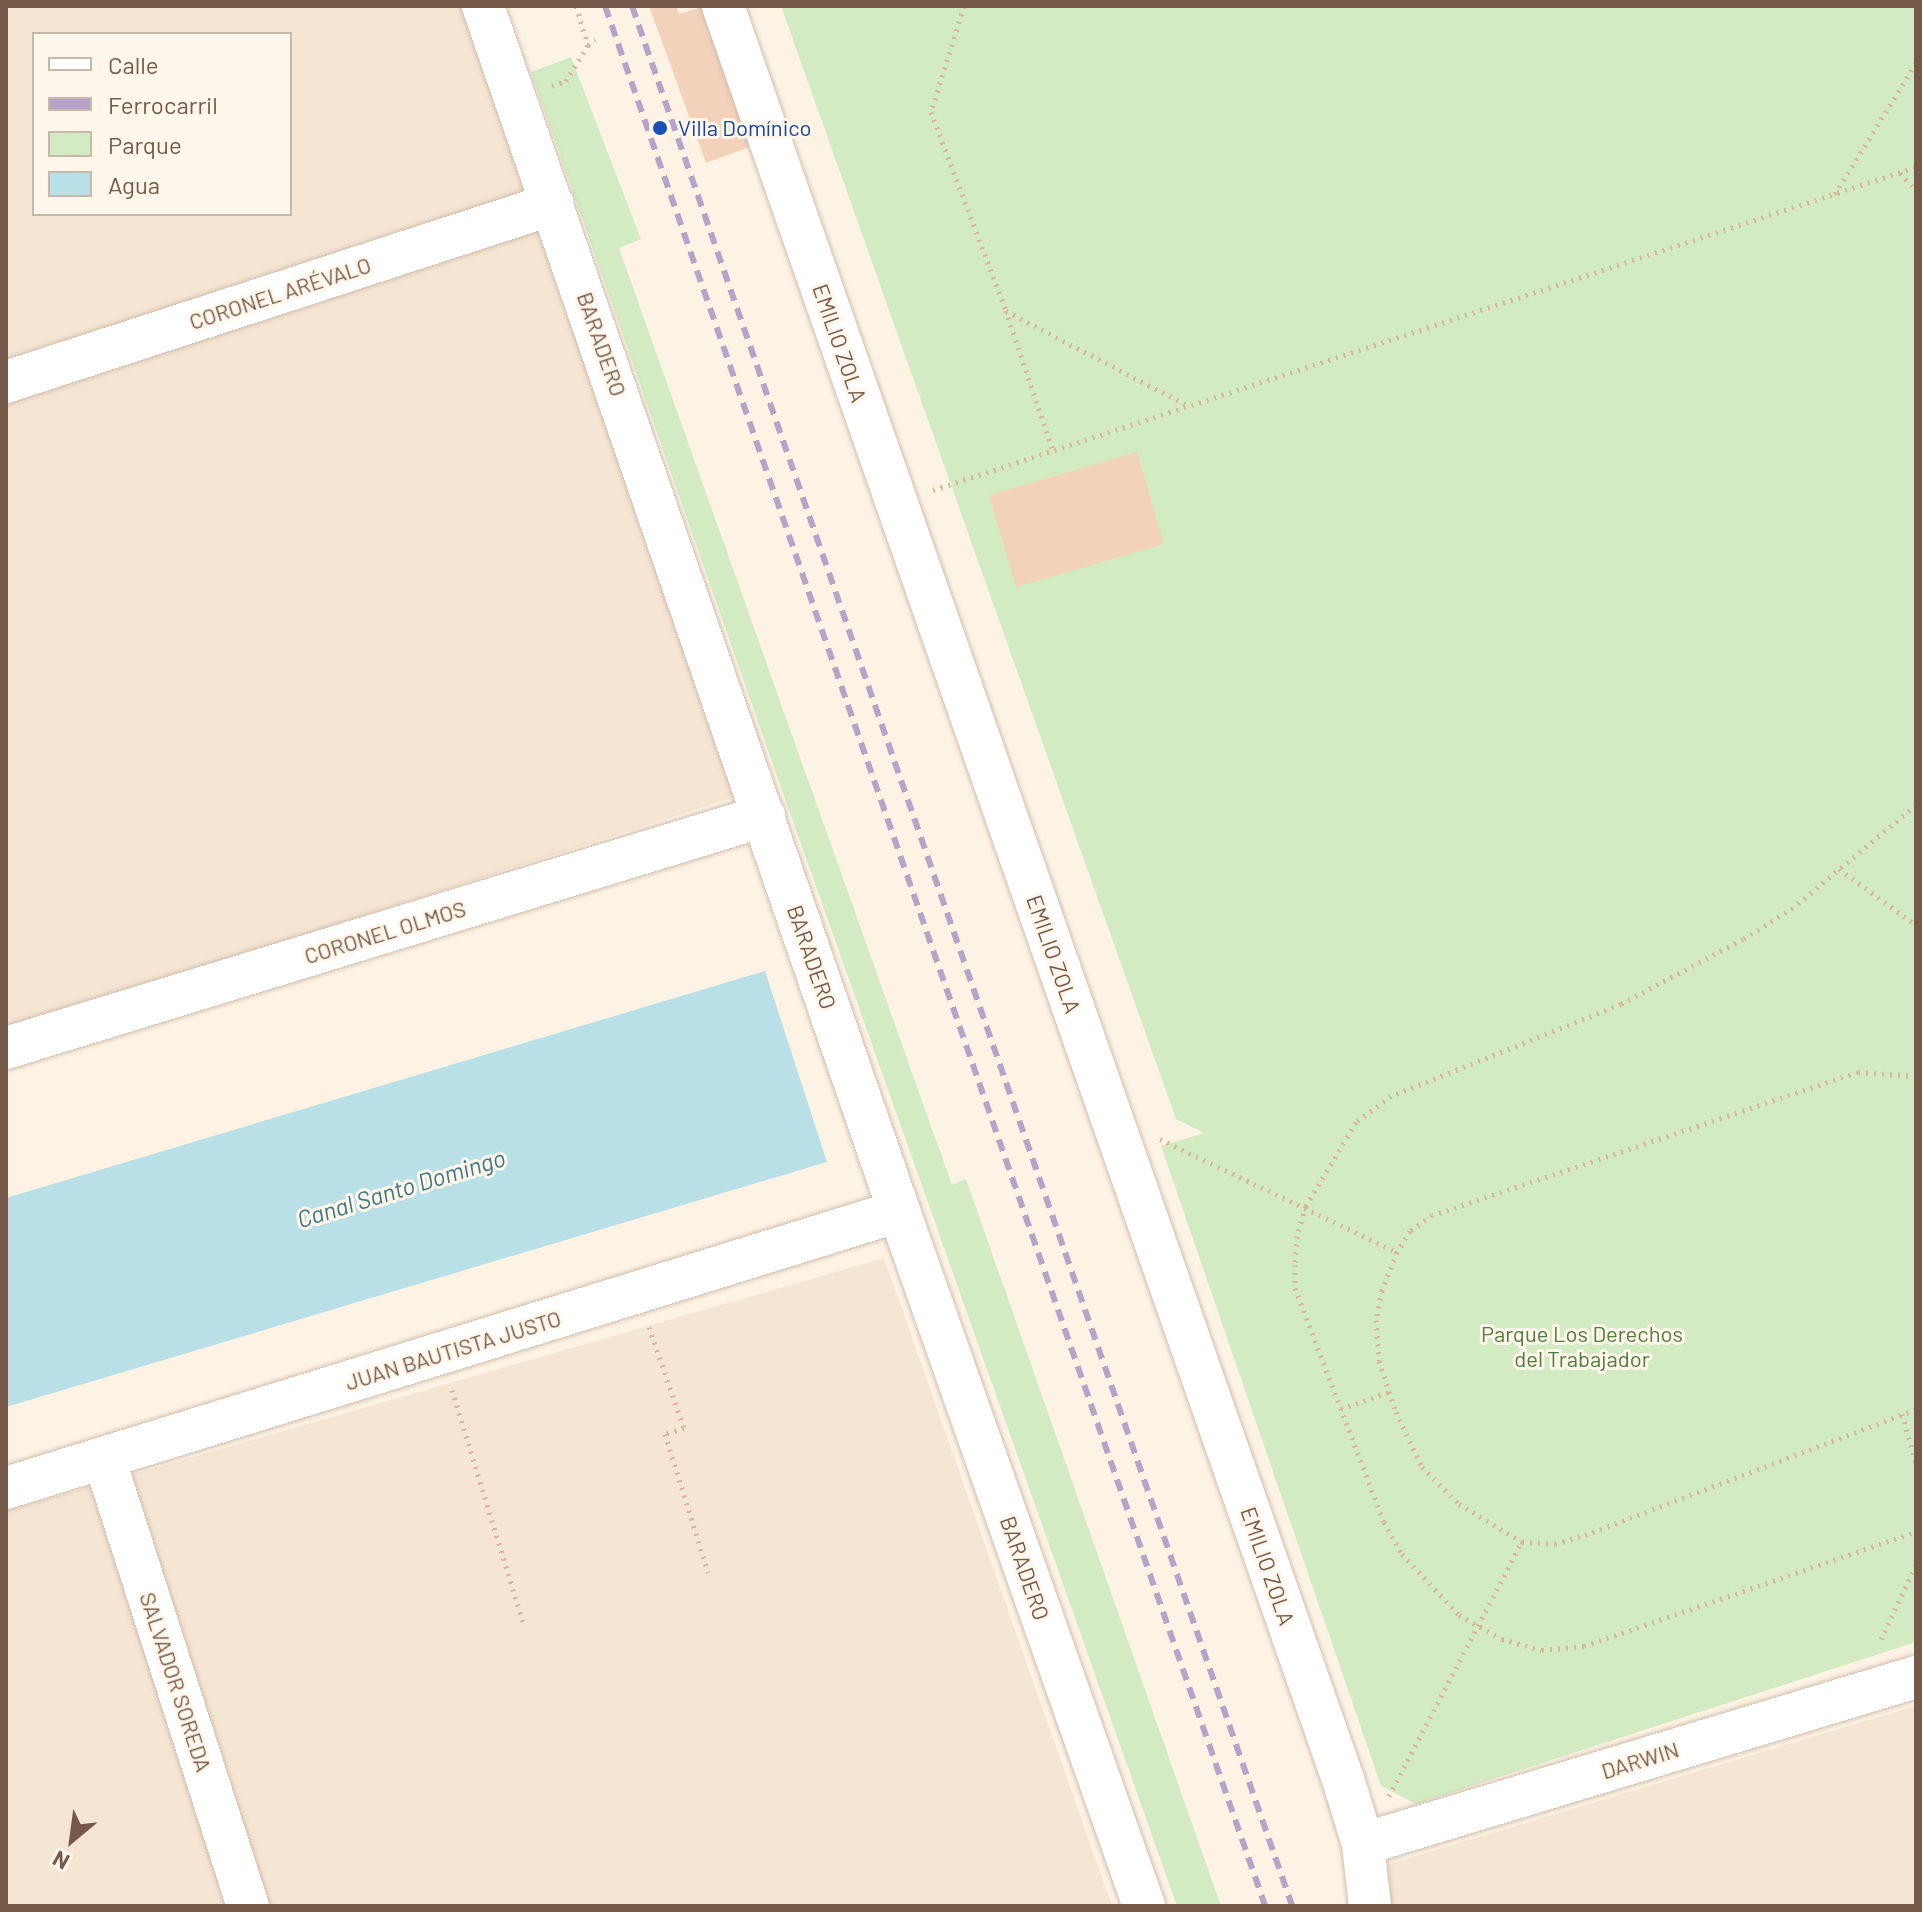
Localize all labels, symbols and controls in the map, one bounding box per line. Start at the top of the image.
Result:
legend [32,32,292,216]
text: Calle [108,50,159,79]
text: Ferrocarril [108,90,218,119]
place label: Villa Domínico [678,115,812,141]
marker: Villa Domínico [649,117,671,139]
text: Parque [108,130,182,159]
text: Agua [108,170,160,199]
street label: CORONEL ARÉVALO [186,251,374,335]
street label: EMILIO ZOLA [807,280,873,406]
street label: BARADERO [572,288,632,400]
street label: EMILIO ZOLA [1021,891,1087,1017]
street label: CORONEL OLMOS [301,895,469,969]
street label: BARADERO [782,901,842,1013]
water label: Canal Santo Domingo [293,1143,509,1233]
street label: JUAN BAUTISTA JUSTO [342,1305,564,1395]
park label: Parque Los Derechos del Trabajador [1481,1320,1683,1372]
street label: EMILIO ZOLA [1235,1503,1301,1629]
street label: BARADERO [995,1512,1055,1624]
street label: SALVADOR SOREDA [135,1589,217,1775]
street label: DARWIN [1598,1736,1682,1784]
north arrow [32,1800,112,1880]
text: N [48,1846,73,1876]

